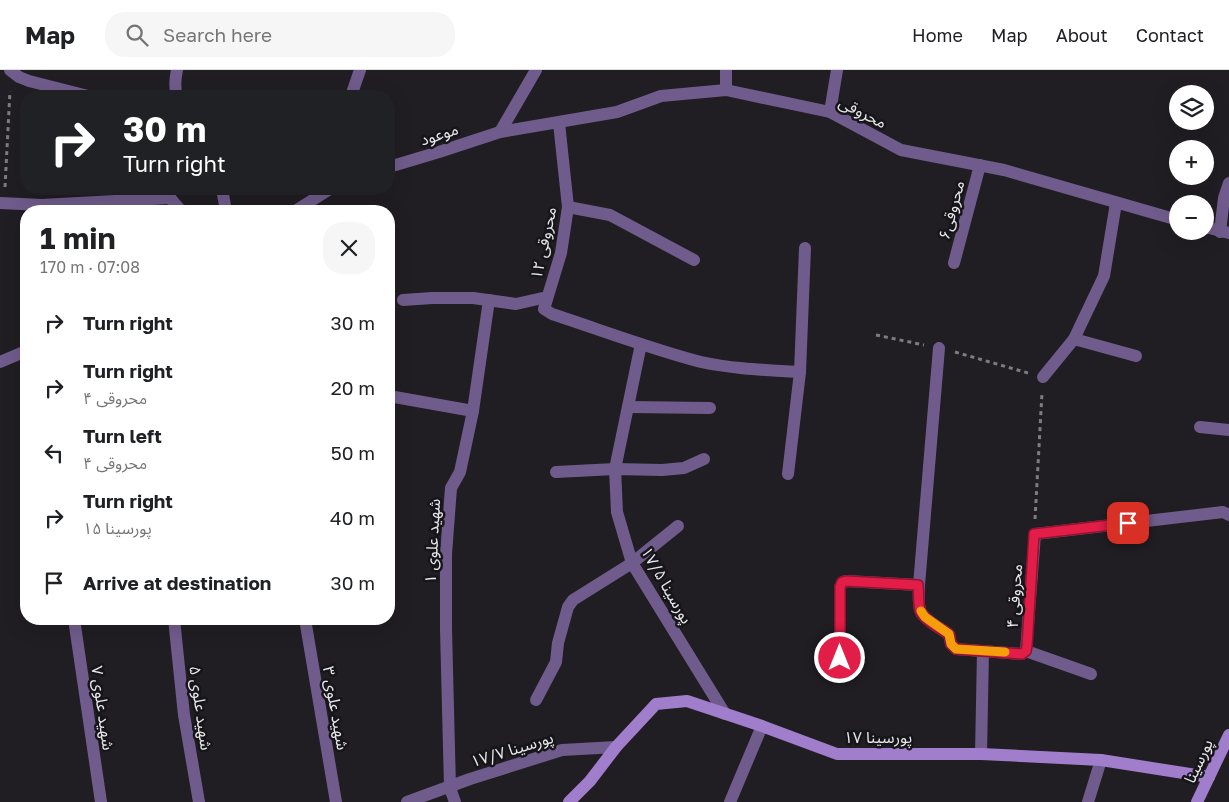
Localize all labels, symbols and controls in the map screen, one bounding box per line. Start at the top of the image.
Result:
search box [105,12,455,57]
text: Map [25,20,75,49]
icon: search [123,21,151,49]
text: Search here [163,23,272,46]
text: Home [912,24,963,46]
text: Map [991,24,1028,46]
text: About [1056,24,1108,46]
text: Contact [1136,24,1204,46]
map controls [1169,85,1214,240]
button: layers [1169,85,1214,130]
street label: محروقی [836,92,890,132]
text: 30 m [123,108,206,150]
icon: right [40,110,105,175]
street label: موعود [417,118,461,150]
button: + [1169,140,1214,185]
text: Turn right [123,150,226,177]
street label: محروقی۶ [934,178,968,242]
button: − [1169,195,1214,240]
street label: محروقی ۱۲ [526,205,560,281]
text: 1 min [40,220,116,256]
button: close [323,222,375,274]
text: 170 m · 07:08 [40,257,140,277]
icon: right [40,309,68,337]
text: Turn right [83,311,173,334]
text: 30 m [331,311,375,334]
text: Turn right [83,359,173,382]
icon: right [40,374,68,402]
text: 20 m [331,376,375,399]
text: محروقی ۴ [83,388,147,408]
text: Turn left [83,424,162,447]
icon: left [40,439,68,467]
text: 50 m [331,441,375,464]
text: محروقی ۴ [83,453,147,473]
text: Turn right [83,489,173,512]
street label: شهید علوی ۱ [420,498,444,584]
pin [1107,502,1149,544]
icon: right [40,504,68,532]
text: 40 m [330,506,375,529]
icon: arrive [1114,509,1142,537]
text: پورسینا ۱۵ [83,518,152,538]
street label: پورسینا ۱۷/۵ [636,543,697,628]
street label: محروقی ۴ [1002,563,1026,629]
icon: arrive [40,569,68,597]
text: Arrive at destination [83,571,271,594]
text: 30 m [331,571,375,594]
position arrow [813,631,865,683]
street label: شهید علوی ۳ [319,664,353,752]
street label: شهید علوی ۷ [87,665,119,751]
street label: شهید علوی ۵ [185,665,217,751]
street label: پورسینا ۱۷/۷ [468,727,556,772]
street label: پورسینا ۱۷ [844,727,912,748]
street label: پورسینا [1179,736,1218,787]

